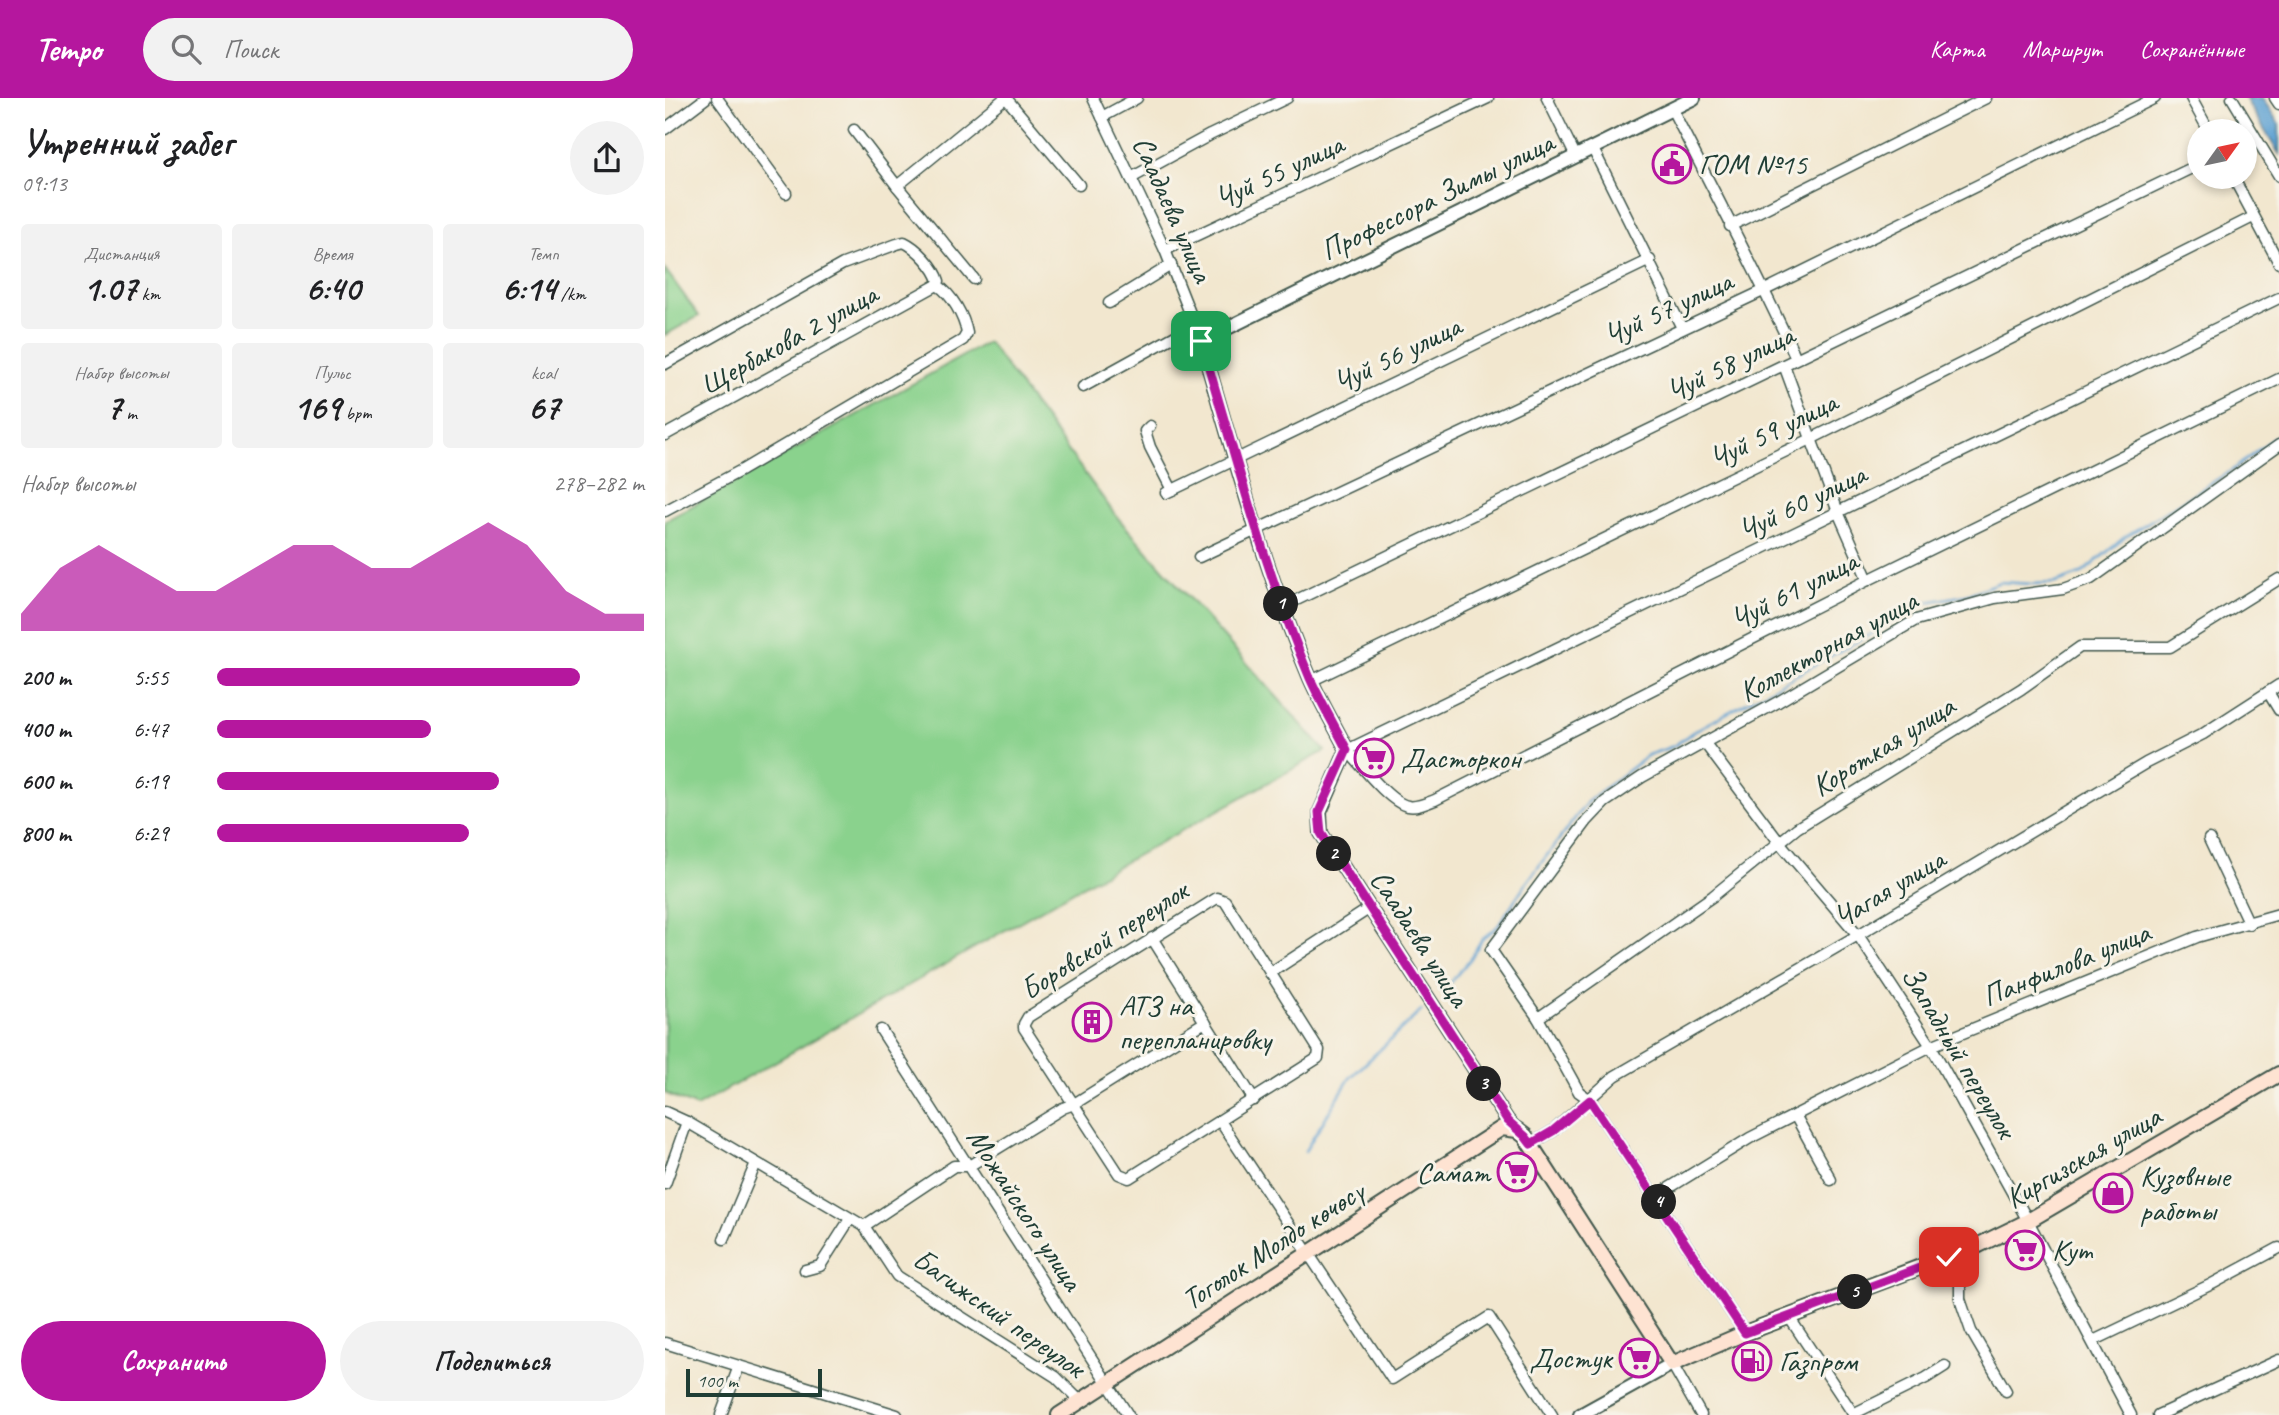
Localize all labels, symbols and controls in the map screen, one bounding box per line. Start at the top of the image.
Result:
search box [143,18,633,81]
text: Tempo [35,28,101,70]
icon: search [167,30,205,68]
text: Поиск [223,33,278,66]
text: Карта [1930,34,1985,64]
text: Маршрут [2023,34,2102,64]
text: Сохранённые [2140,34,2244,64]
text: Утренний забег [21,119,233,166]
north arrow [2187,119,2257,189]
map controls [2187,119,2257,189]
button: share [570,121,644,195]
street label: Профессора Зимы улица [1314,122,1562,269]
street label: Чуй 55 улица [1209,124,1352,217]
street label: Саадаева улица [1124,130,1223,290]
public building icon: ГОМ №15 [1651,143,1693,185]
place label: ГОМ №15 [1699,145,1809,183]
text: 09:13 [21,169,67,198]
text: Дистанция [84,242,159,266]
text: Время [312,242,353,266]
text: Темп [528,242,559,266]
street label: Чуй 57 улица [1598,261,1741,354]
text: 1.07 [83,266,137,311]
text: 6:40 [305,266,360,311]
text: 6:14 [501,266,556,311]
street label: Щербакова 2 улица [694,274,886,403]
text: km [137,282,160,306]
text: /km [556,282,586,306]
street label: Чуй 56 улица [1327,306,1469,401]
pin [1171,311,1231,371]
street label: Чуй 58 улица [1660,315,1802,410]
icon: arrive [1182,322,1220,360]
text: Набор высоты [74,361,169,385]
text: Пульс [314,361,351,385]
text: kcal [531,361,556,385]
street label: Чуй 59 улица [1703,382,1845,477]
text: 7 [106,385,122,430]
text: 169 [293,385,341,430]
text: 67 [527,385,560,430]
text: m [122,401,137,425]
text: bpm [341,401,372,425]
street label: Чуй 60 улица [1732,454,1874,549]
text: Набор высоты [21,469,135,498]
text: 278–282 m [553,469,644,498]
street label: Чуй 61 улица [1724,541,1866,638]
street label: Коллекторная улица [1732,580,1926,711]
pin: 1 [1263,587,1299,622]
text: 1 [1276,591,1285,615]
text: 200 m [21,663,71,692]
text: 5:55 [133,663,169,692]
street label: Короткая улица [1804,686,1963,805]
text: 400 m [21,715,71,744]
text: 6:47 [133,715,169,744]
supermarket icon: Дасторкон [1353,737,1395,779]
place label: Дасторкон [1401,739,1522,777]
text: 600 m [21,767,71,796]
text: 6:19 [133,767,169,796]
text: 800 m [21,819,71,848]
text: 6:29 [133,819,169,848]
pin: 2 [1317,836,1351,872]
street label: Чагая улица [1826,839,1954,936]
text: 2 [1329,841,1338,865]
street label: Саадаева улица [1362,862,1479,1015]
street label: Боровской переулок [1013,870,1197,1008]
street label: Панфилова улица [1976,912,2157,1015]
street label: Западный переулок [1893,959,2027,1147]
place label: АТЗ на перепланировку [1119,986,1274,1058]
building icon: АТЗ на перепланировку [1071,1001,1113,1043]
pin: 3 [1467,1066,1501,1102]
text: 3 [1479,1071,1488,1095]
street label: Киргизская улица [1998,1096,2169,1217]
street label: Можайского улица [958,1121,1093,1299]
supermarket icon: Самат [1496,1151,1538,1193]
place label: Самат [1416,1153,1492,1191]
place label: Кузовные работы [2140,1157,2232,1229]
street label: Тоголок Молдо көчөсү [1174,1170,1374,1318]
shop icon: Кузовные работы [2092,1172,2134,1214]
pin: 4 [1641,1184,1677,1220]
text: 4 [1654,1189,1663,1213]
pin [1919,1227,1979,1287]
supermarket icon: Кут [2004,1229,2046,1271]
place label: Кут [2052,1231,2094,1269]
icon: check [1930,1238,1968,1276]
street label: Багижский переулок [906,1240,1095,1388]
pin: 5 [1837,1274,1873,1310]
text: 5 [1850,1279,1859,1303]
button: Сохранить [21,1321,326,1401]
button: Поделиться [340,1321,644,1401]
supermarket icon: Достук [1618,1337,1660,1379]
place label: Достук [1530,1339,1614,1377]
fuel station icon: Газпром [1731,1340,1773,1382]
place label: Газпром [1779,1342,1859,1380]
scale bar [686,1366,823,1398]
text: 100 m [697,1369,738,1393]

